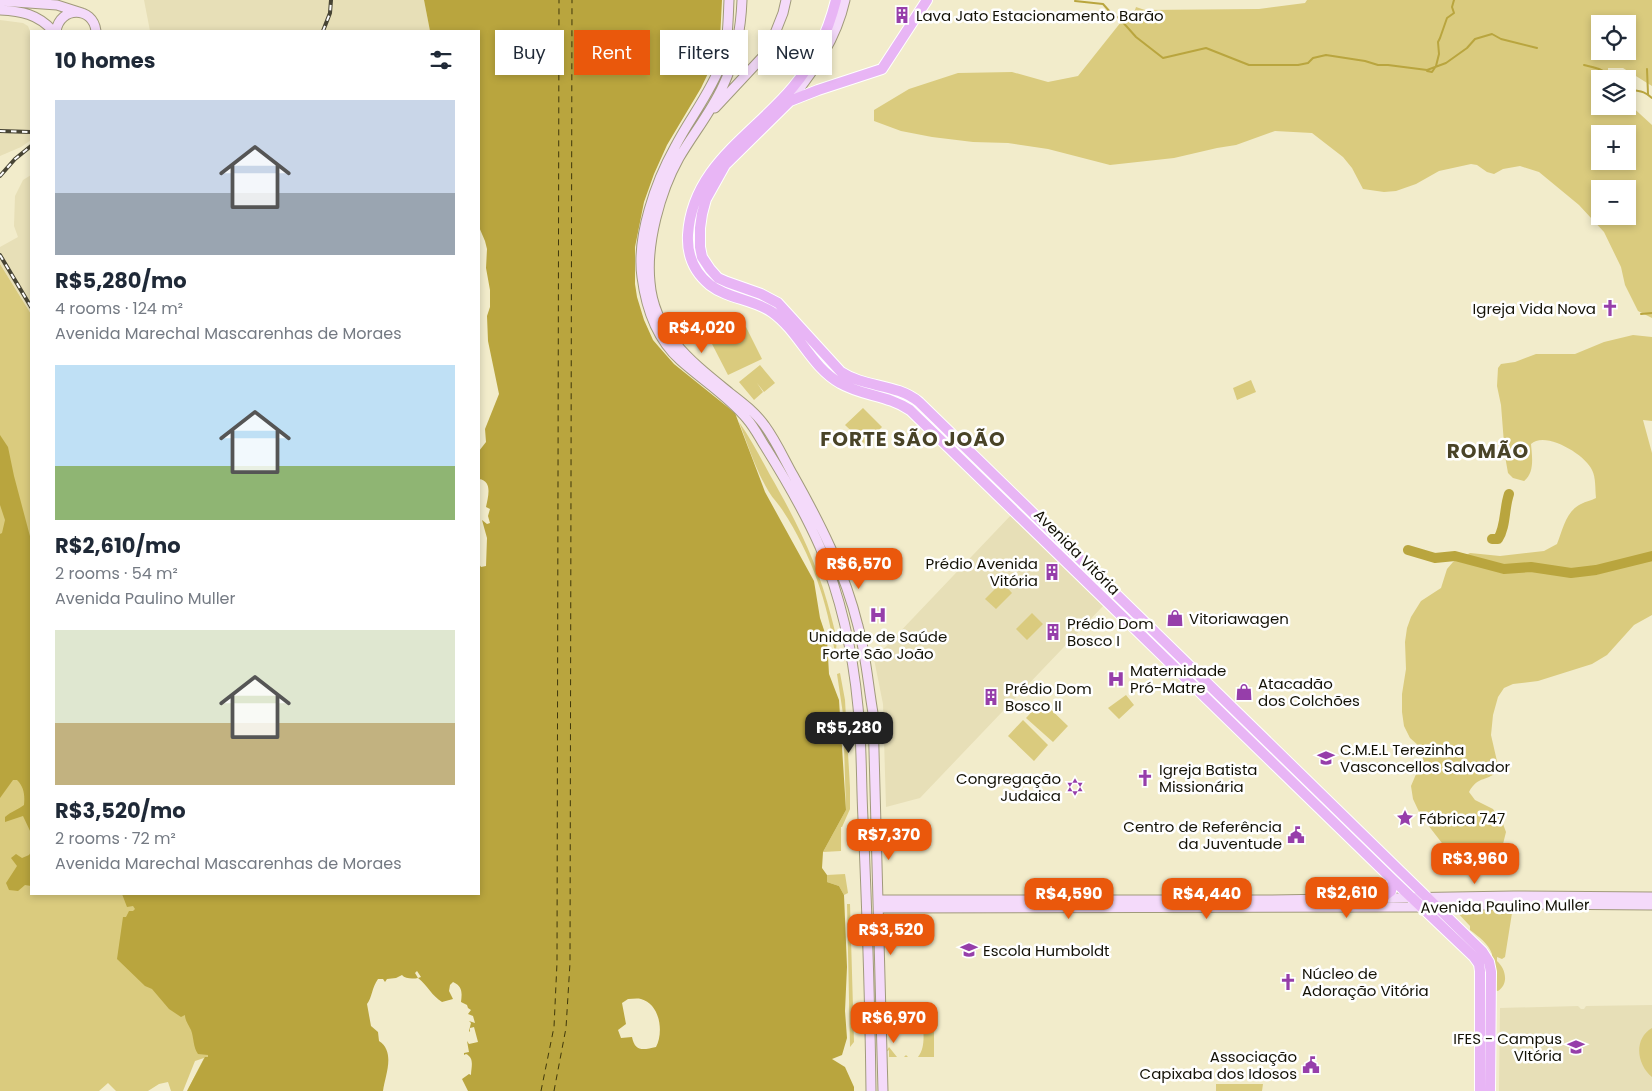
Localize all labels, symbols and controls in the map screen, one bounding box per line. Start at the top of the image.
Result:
building icon: Lava Jato Estacionamento Barão [892,5,912,25]
place label: Lava Jato Estacionamento Barão [916,5,1164,26]
map controls [1591,15,1636,225]
button: locate [1591,15,1636,60]
chip: Buy [495,30,564,75]
chip: Rent [574,30,650,75]
chip: Filters [660,30,748,75]
chip: New [758,30,832,75]
text: 10 homes [55,46,155,75]
icon: filters [427,46,455,74]
button: layers [1591,70,1636,115]
button: + [1591,125,1636,170]
icon: home [210,132,300,222]
button: − [1591,180,1636,225]
text: R$5,280/mo [55,266,187,295]
text: 4 rooms · 124 m² [55,297,183,320]
place label: Igreja Vida Nova [1473,298,1596,319]
church icon: Igreja Vida Nova [1600,298,1620,318]
pin: R$4,020 [656,312,748,354]
text: R$4,020 [669,316,735,339]
text: Avenida Marechal Mascarenhas de Moraes [55,322,402,345]
icon: home [210,397,300,487]
district label: FORTE SÃO JOÃO [820,425,1006,453]
district label: ROMÃO [1447,437,1529,465]
street label: Avenida Vitória [1029,504,1125,600]
text: R$2,610/mo [55,531,181,560]
pin: R$6,570 [813,548,905,590]
text: R$6,570 [826,552,892,575]
place label: Prédio Avenida Vitória [926,553,1038,591]
text: 2 rooms · 54 m² [55,562,178,585]
building icon: Prédio Avenida Vitória [1042,562,1062,582]
text: Avenida Paulino Muller [55,587,235,610]
hospital icon: Unidade de Saúde Forte São João [868,605,888,625]
shop icon: Vitoriawagen [1165,608,1185,628]
place label: Vitoriawagen [1189,608,1289,629]
place label: Prédio Dom Bosco I [1067,613,1154,651]
building icon: Prédio Dom Bosco I [1043,622,1063,642]
place label: Unidade de Saúde Forte São João [809,626,947,664]
place label: Maternidade Pró-Matre [1130,660,1226,698]
icon: home [210,662,300,752]
hospital icon: Maternidade Pró-Matre [1106,669,1126,689]
place label: Atacadão dos Colchões [1258,673,1360,711]
place label: Prédio Dom Bosco II [1005,678,1092,716]
shop icon: Atacadão dos Colchões [1234,682,1254,702]
building icon: Prédio Dom Bosco II [981,687,1001,707]
pin: R$5,280 [803,712,895,754]
text: R$5,280 [816,716,882,739]
place label: C.M.E.L Terezinha Vasconcellos Salvador [1340,739,1511,777]
school or university icon: C.M.E.L Terezinha Vasconcellos Salvador [1316,748,1336,768]
place label: Igreja Batista Missionária [1159,759,1258,797]
place label: Congregação Judaica [956,768,1061,806]
church icon: Igreja Batista Missionária [1135,768,1155,788]
synagogue icon: Congregação Judaica [1065,777,1085,797]
text: R$3,520/mo [55,796,186,825]
place icon: Fábrica 747 [1395,808,1415,828]
place label: Fábrica 747 [1419,808,1505,829]
place label: Centro de Referência da Juventude [1123,816,1282,854]
pin: R$7,370 [843,818,935,861]
text: R$7,370 [858,823,920,846]
public building icon: Centro de Referência da Juventude [1286,825,1306,845]
text: 2 rooms · 72 m² [55,827,176,850]
pin: R$3,960 [1429,842,1521,885]
text: R$3,960 [1442,847,1508,870]
text: Avenida Marechal Mascarenhas de Moraes [55,852,402,875]
pin: R$2,610 [1301,876,1393,919]
pin: R$4,590 [1023,878,1115,920]
pin: R$4,440 [1161,878,1253,920]
text: R$2,610 [1316,881,1378,904]
text: R$4,590 [1035,882,1103,905]
text: R$4,440 [1173,882,1241,905]
street label: Avenida Paulino Muller [1420,894,1590,918]
pin: R$3,520 [845,914,937,956]
text: R$3,520 [858,918,924,941]
school or university icon: Escola Humboldt [959,940,979,960]
place label: Escola Humboldt [983,940,1110,961]
place label: Núcleo de Adoração Vitória [1302,963,1429,1001]
church icon: Núcleo de Adoração Vitória [1278,972,1298,992]
pin: R$6,970 [848,1002,940,1044]
text: R$6,970 [862,1006,926,1029]
place label: IFES - Campus VItória [1453,1028,1562,1066]
school or university icon: IFES - Campus VItória [1566,1037,1586,1057]
place label: Associação Capixaba dos Idosos [1140,1046,1297,1084]
public building icon: Associação Capixaba dos Idosos [1301,1055,1321,1075]

